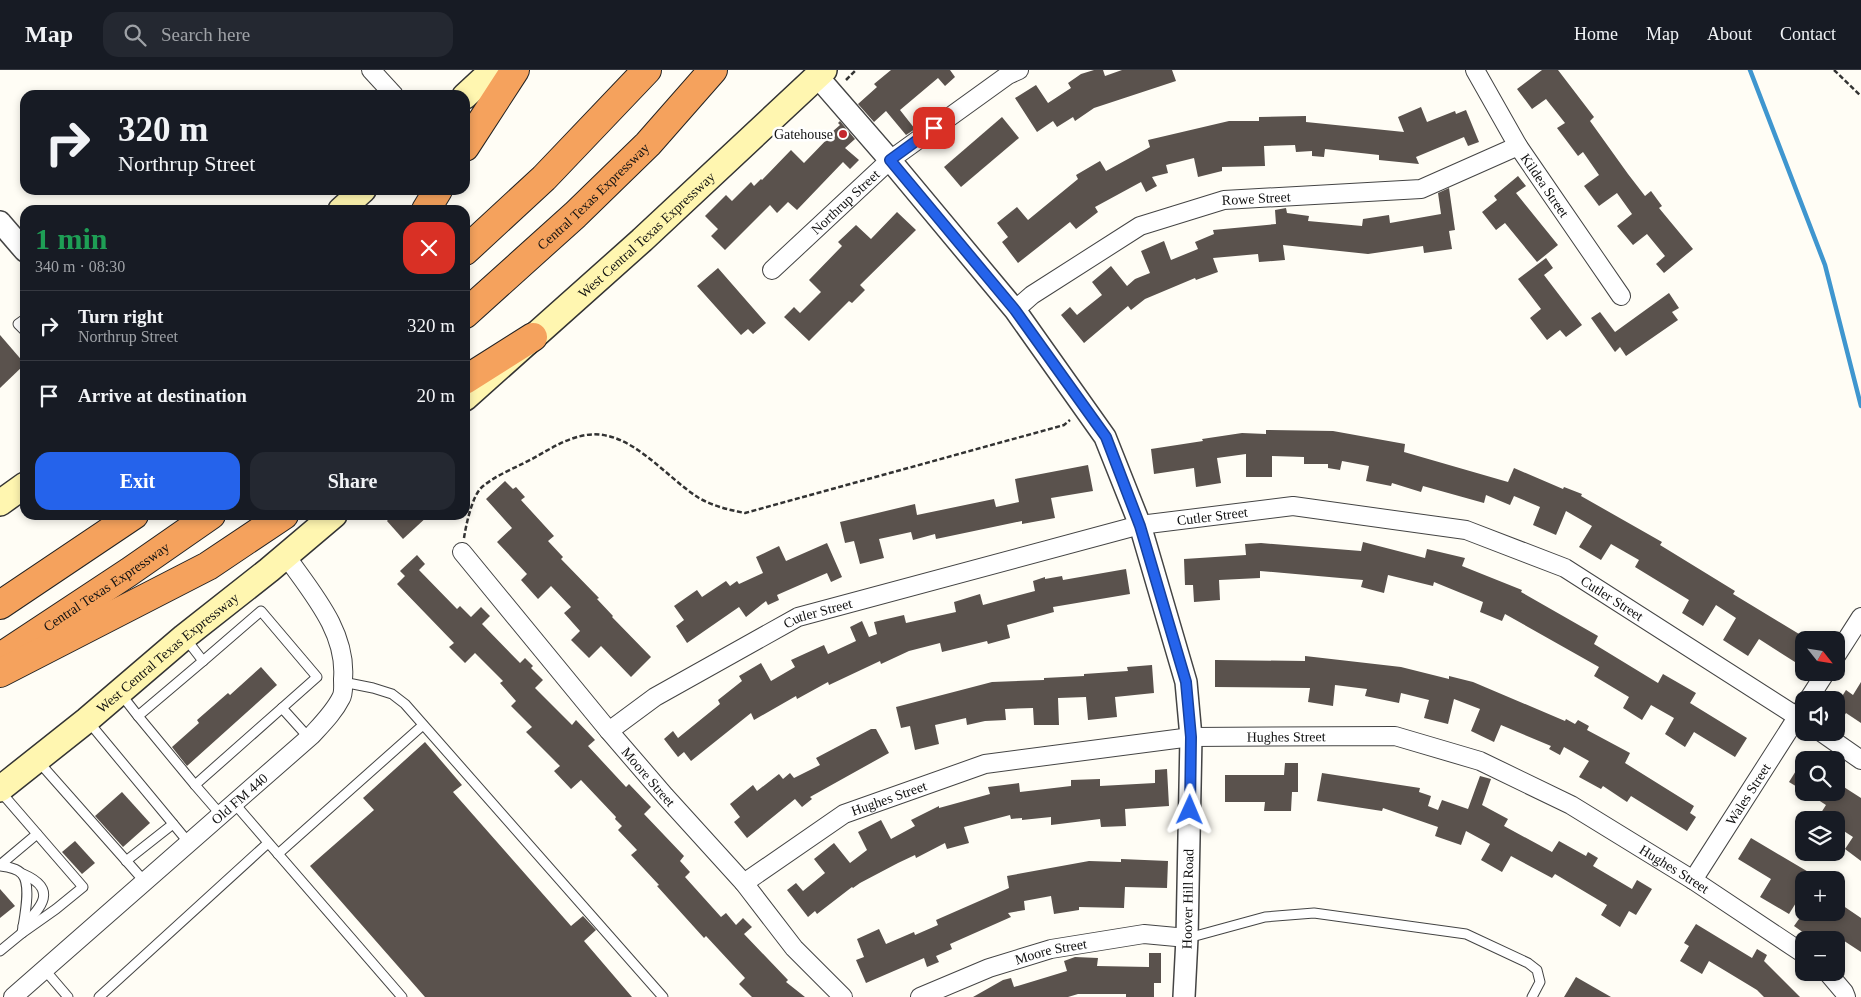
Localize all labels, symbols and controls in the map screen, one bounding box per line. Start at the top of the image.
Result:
search box [103,12,453,57]
text: Map [25,21,73,47]
icon: search [121,21,149,49]
text: Search here [161,24,250,45]
text: Home [1574,24,1618,44]
text: Map [1646,24,1679,44]
text: About [1707,24,1752,44]
text: Contact [1780,24,1836,44]
pin [913,107,955,149]
icon: right [35,110,100,175]
text: 320 m [118,110,208,149]
icon: arrive [920,114,948,142]
place label: Gatehouse [774,127,833,142]
marker: Gatehouse [837,128,849,140]
street label: Central Texas Expressway [534,140,652,253]
text: Northrup Street [118,151,255,176]
street label: Kildea Street [1518,151,1572,220]
street label: Northrup Street [808,166,882,237]
street label: West Central Texas Expressway [575,169,718,301]
street label: Rowe Street [1221,189,1291,208]
text: 1 min [35,222,108,255]
button: close [403,222,455,274]
text: 340 m · 08:30 [35,258,125,275]
text: Turn right [78,306,163,327]
icon: right [35,312,63,340]
text: 320 m [407,315,455,336]
text: Northrup Street [78,328,178,345]
icon: arrive [35,382,63,410]
text: Arrive at destination [78,385,247,406]
text: 20 m [416,385,455,406]
button: Exit [35,452,240,510]
button: Share [250,452,455,510]
street label: Cutler Street [1176,504,1249,528]
street label: Central Texas Expressway [41,539,172,634]
street label: Cutler Street [1578,573,1646,624]
street label: West Central Texas Expressway [94,590,241,716]
street label: Cutler Street [781,595,854,631]
north arrow [1795,631,1845,681]
map controls [1795,631,1845,981]
button: sound [1795,691,1845,741]
street label: Hughes Street [1247,729,1326,744]
street label: Moore Street [619,744,678,810]
button: search [1795,751,1845,801]
street label: Wales Street [1723,760,1773,828]
street label: Old FM 440 [208,770,270,827]
street label: Hughes Street [849,778,929,818]
position arrow [1163,783,1215,835]
button: layers [1795,811,1845,861]
street label: Hughes Street [1637,842,1712,896]
street label: Hoover Hill Road [1180,849,1196,949]
button: + [1795,871,1845,921]
button: − [1795,931,1845,981]
street label: Moore Street [1013,936,1088,967]

